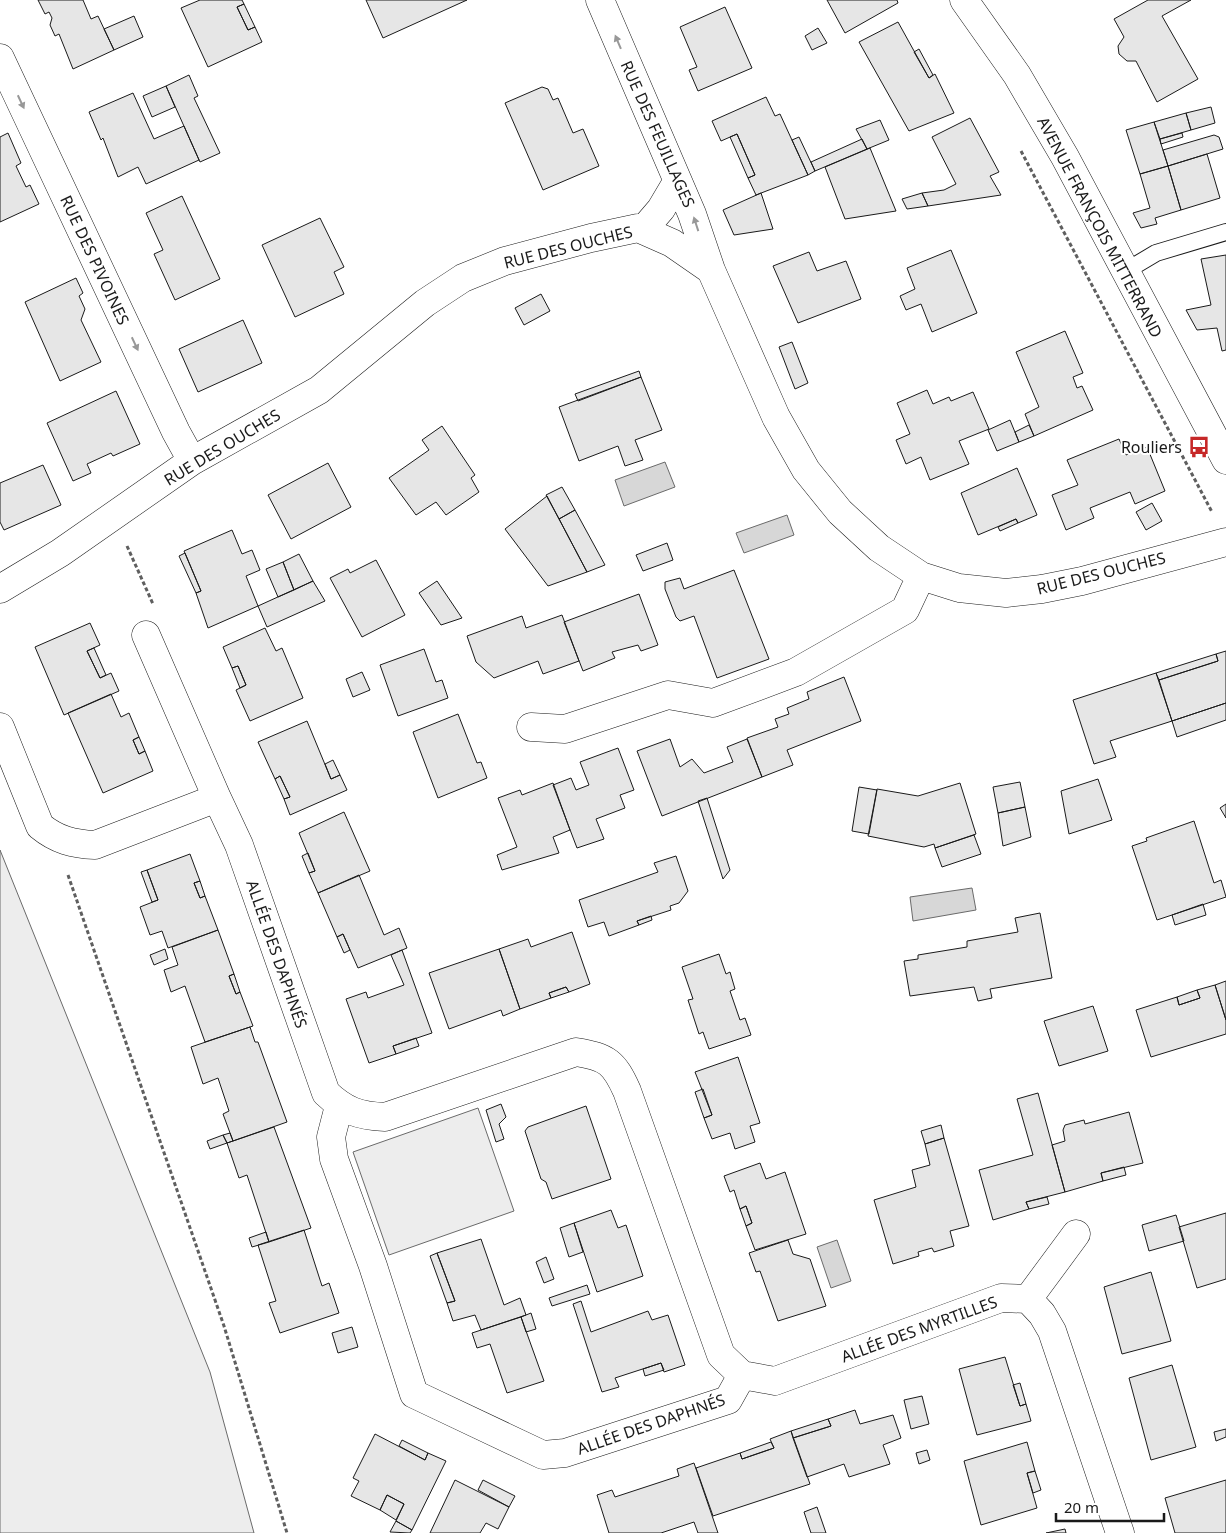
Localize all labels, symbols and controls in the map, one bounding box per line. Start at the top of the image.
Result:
one-way arrow [613,35,621,50]
street label: RUE DES FEUILLAGES [616,57,700,211]
one-way arrow [17,95,25,109]
street label: AVENUE FRANÇOIS MITTERRAND [1032,113,1168,341]
street label: RUE DES PIVOINES [55,192,135,329]
one-way arrow [691,216,699,231]
street label: RUE DES OUCHES [501,220,635,274]
one-way arrow [131,337,139,351]
street label: RUE DES OUCHES [160,403,284,490]
bus stop icon: Rouliers [1186,434,1212,460]
place label: Rouliers [1121,436,1182,458]
street label: RUE DES OUCHES [1034,546,1168,600]
street label: ALLÉE DES DAPHNÉS [241,877,313,1031]
street label: ALLÉE DES MYRTILLES [838,1290,1000,1368]
street label: ALLÉE DES DAPHNÉS [574,1388,728,1460]
scale bar [1056,1490,1164,1522]
text: 20 m [1064,1497,1099,1517]

